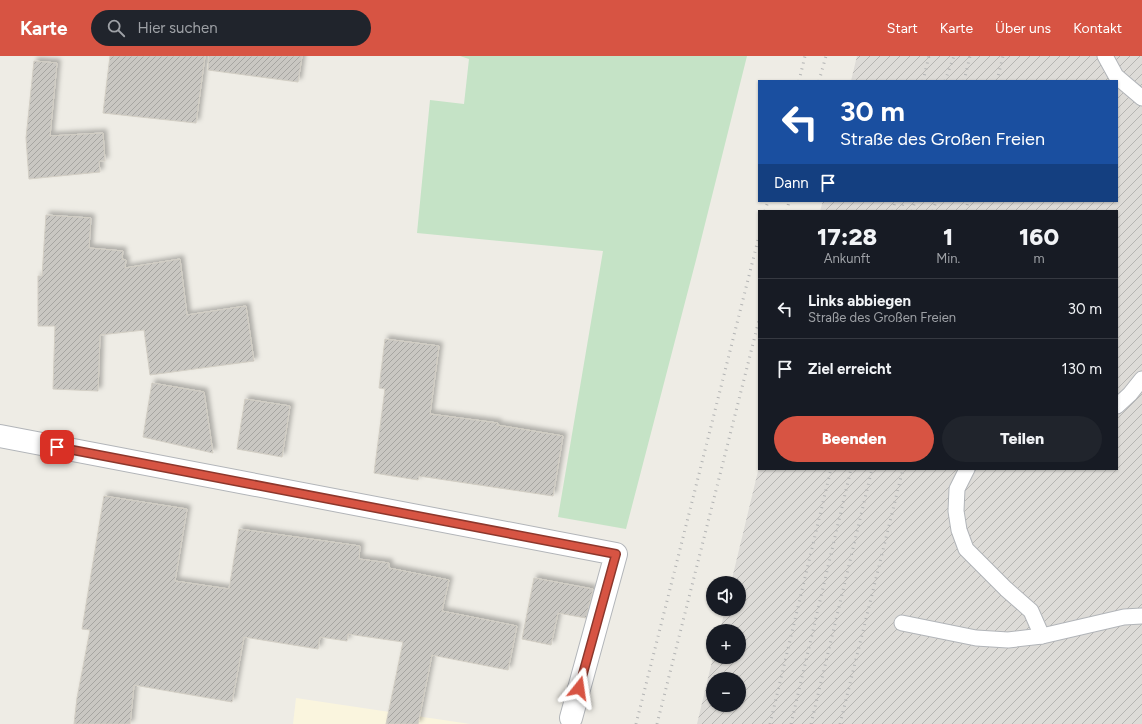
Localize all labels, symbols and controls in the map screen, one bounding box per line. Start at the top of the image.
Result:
search box [91,10,371,46]
text: Karte [20,17,67,40]
icon: search [105,17,127,39]
text: Hier suchen [137,19,218,37]
text: Start [887,20,918,37]
text: Karte [940,20,973,37]
text: Über uns [995,20,1051,37]
text: Kontakt [1073,20,1122,37]
text: 30 m [840,94,905,128]
icon: left [774,96,826,148]
text: Straße des Großen Freien [840,128,1045,150]
icon: arrive [817,172,839,194]
text: Dann [774,174,809,192]
text: 17:28 [817,222,877,251]
text: 1 [943,222,953,251]
text: 160 [1019,222,1059,251]
text: Ankunft [824,251,870,266]
text: Min. [936,251,960,266]
text: m [1034,251,1045,266]
text: Links abbiegen [808,292,911,310]
icon: left [774,298,796,320]
text: 30 m [1068,300,1102,318]
text: Straße des Großen Freien [808,310,956,325]
icon: arrive [774,358,796,380]
text: Ziel erreicht [808,360,892,378]
text: 130 m [1062,360,1102,378]
button: Beenden [774,416,934,462]
button: Teilen [942,416,1102,462]
pin [40,430,74,464]
icon: arrive [46,436,68,458]
map controls [706,576,746,712]
button: sound [706,576,746,616]
button: + [706,624,746,664]
position arrow [558,667,600,709]
button: − [706,672,746,712]

